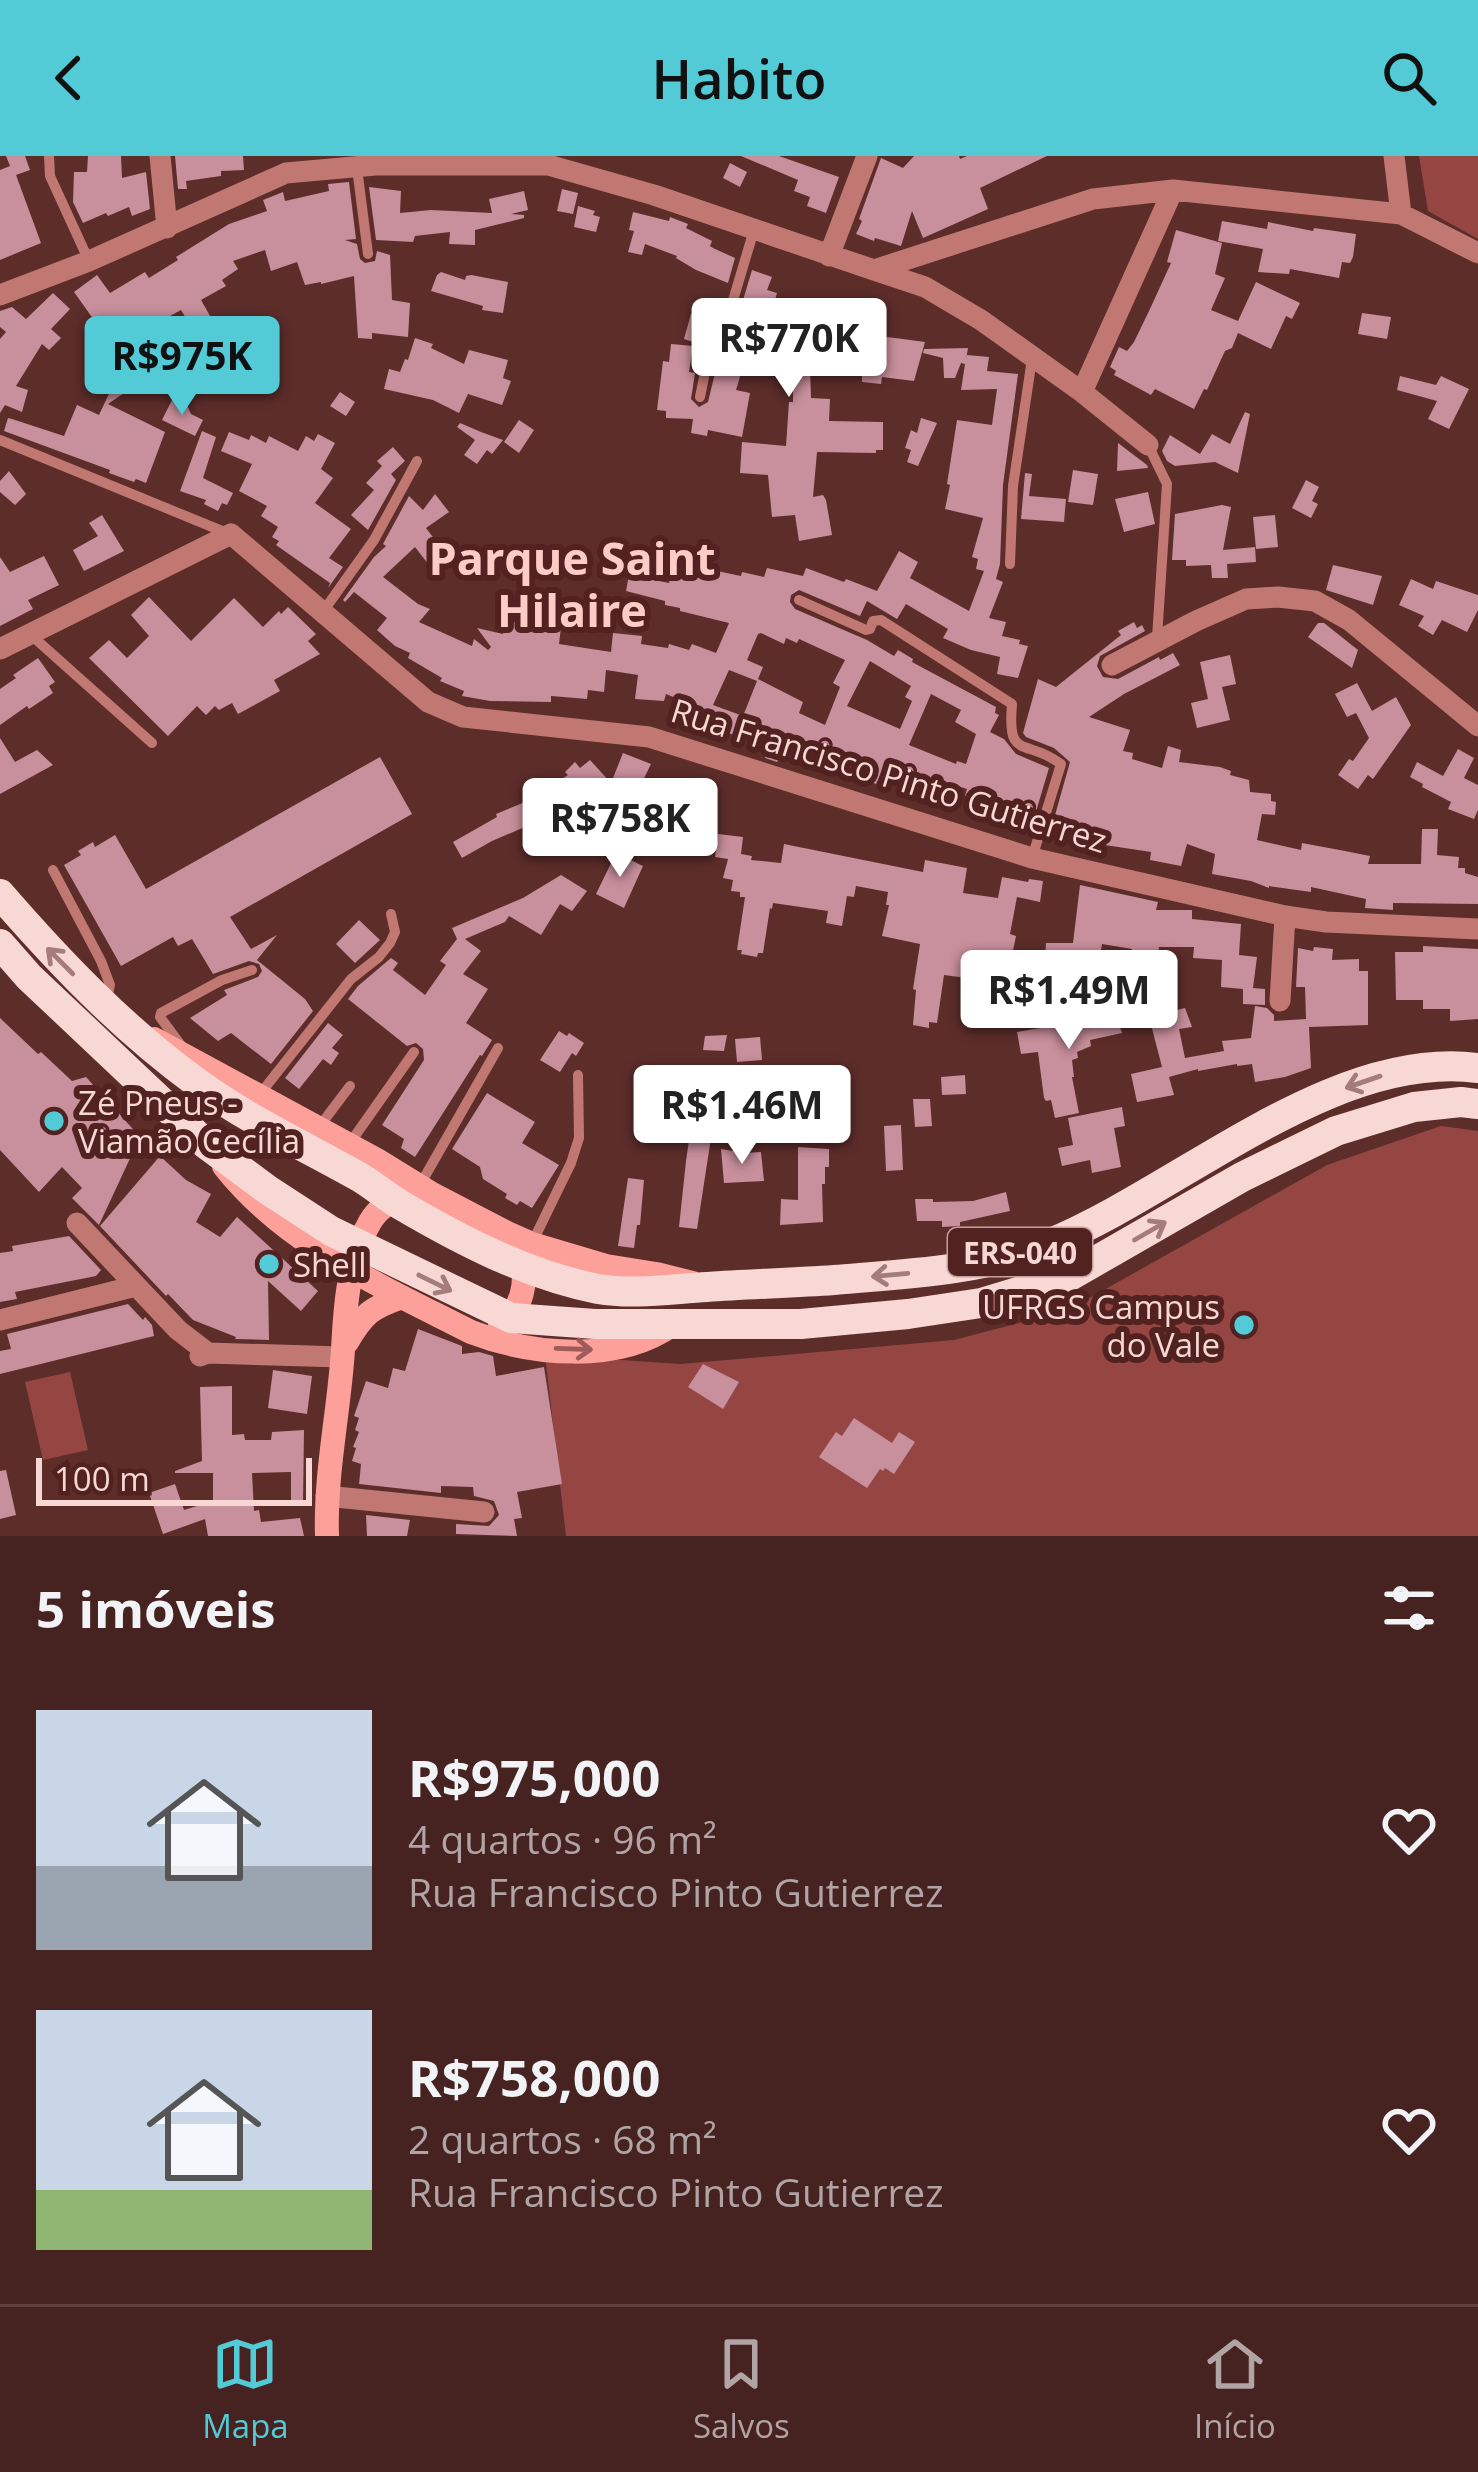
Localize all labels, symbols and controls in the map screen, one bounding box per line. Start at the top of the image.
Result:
text: Habito [652,41,826,115]
icon: back [36,45,102,111]
icon: search [1376,45,1442,111]
pin: R$770K [691,298,887,400]
text: R$770K [719,310,859,363]
pin: R$975K [84,316,280,418]
text: R$975K [112,328,252,381]
district label: Parque Saint Hilaire [428,527,716,640]
street label: Rua Francisco Pinto Gutierrez [666,687,1112,863]
pin: R$758K [522,778,718,880]
text: R$758K [550,790,690,843]
one-way arrow [46,947,75,976]
pin: R$1.49M [958,950,1180,1052]
text: R$1.49M [988,962,1150,1015]
pin: R$1.46M [631,1065,853,1167]
one-way arrow [1345,1073,1382,1094]
text: R$1.46M [661,1077,823,1130]
place label: Zé Pneus - Viamão Cecília [78,1080,300,1163]
marker: Zé Pneus - Viamão Cecília [41,1108,67,1134]
one-way arrow [1133,1219,1167,1243]
road number: ERS-040 [948,1228,1092,1276]
place label: Shell [293,1242,367,1287]
marker: Shell [256,1251,282,1277]
one-way arrow [872,1264,911,1287]
one-way arrow [416,1272,452,1295]
place label: UFRGS Campus do Vale [982,1284,1220,1367]
marker: UFRGS Campus do Vale [1231,1312,1257,1338]
one-way arrow [554,1338,593,1361]
scale bar [36,1452,312,1505]
text: 100 m [54,1456,150,1501]
text: 5 imóveis [36,1573,276,1643]
icon: filters [1376,1575,1442,1641]
text: R$975,000 [408,1742,660,1812]
icon: home [132,1758,276,1902]
icon: heart [1376,1797,1442,1863]
text: 4 quartos · 96 m² [408,1812,717,1865]
text: Rua Francisco Pinto Gutierrez [408,1865,944,1918]
text: R$758,000 [408,2042,660,2112]
icon: home [132,2058,276,2202]
icon: heart [1376,2097,1442,2163]
text: 2 quartos · 68 m² [408,2112,717,2165]
text: Rua Francisco Pinto Gutierrez [408,2165,944,2218]
tab: Mapa [202,2331,289,2448]
tab: Salvos [693,2331,790,2448]
tab: Início [1194,2331,1276,2448]

